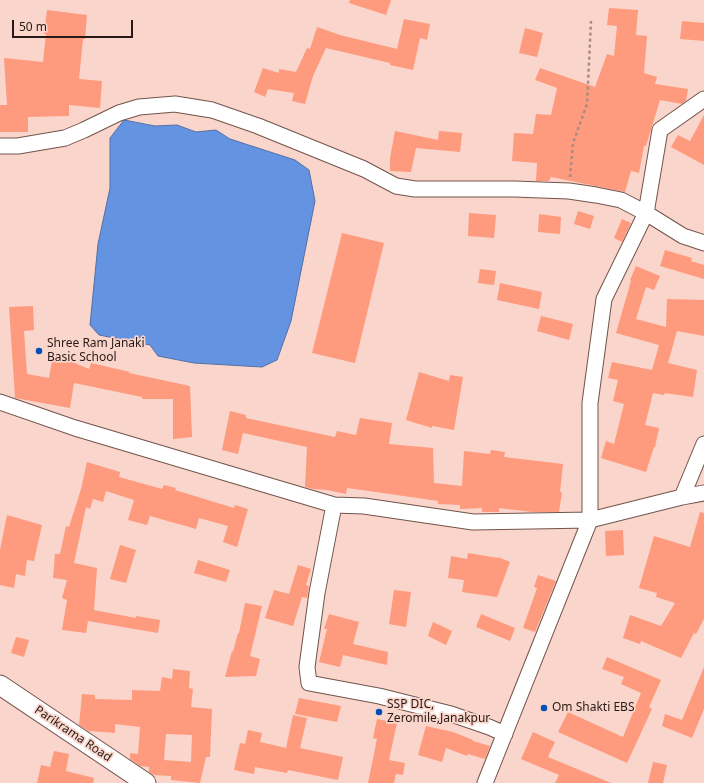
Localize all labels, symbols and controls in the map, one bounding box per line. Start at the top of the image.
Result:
scale bar [14,12,135,38]
text: 50 m [19,18,47,35]
place label: Shree Ram Janaki Basic School [47,337,145,365]
marker: Shree Ram Janaki Basic School [34,346,44,356]
place label: SSP DIC, Zeromile,Janakpur [387,698,490,726]
place label: Om Shakti EBS [552,701,634,715]
street label: Parikrama Road [32,703,114,765]
marker: Om Shakti EBS [539,703,549,713]
marker: SSP DIC, Zeromile,Janakpur [374,707,384,717]

